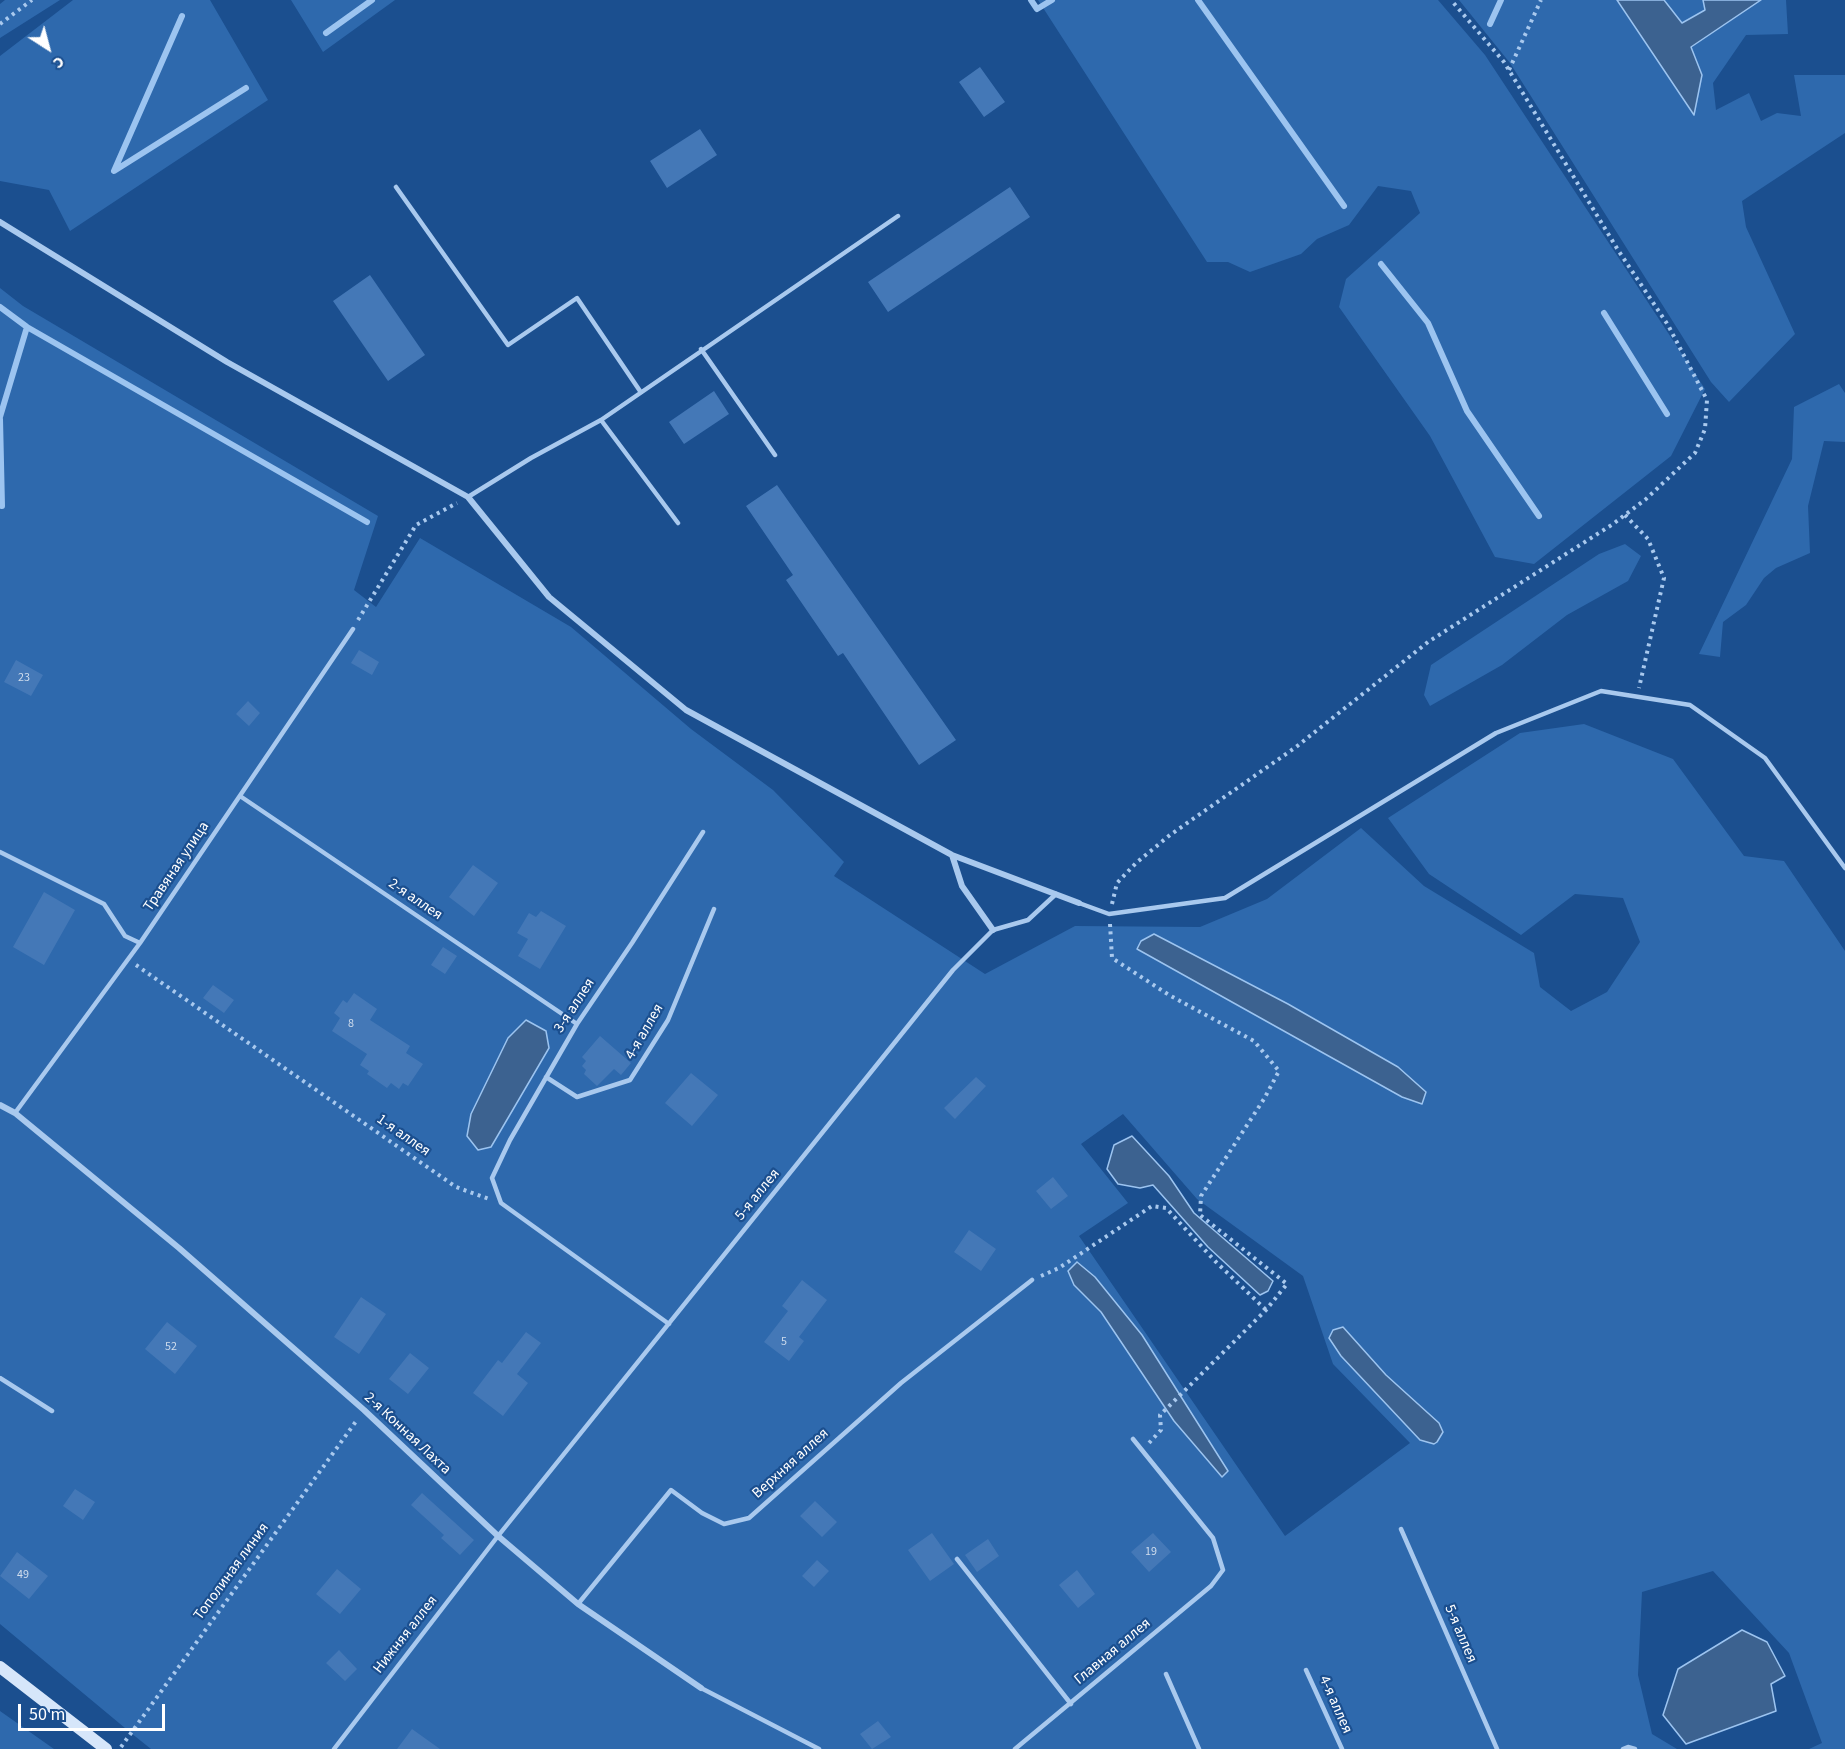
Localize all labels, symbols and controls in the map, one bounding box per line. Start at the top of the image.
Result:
north arrow [18,18,78,78]
text: С [48,51,69,74]
house number: 23 [18,671,30,685]
street label: Травяная улица [140,819,214,915]
street label: 2-я аллея [385,875,445,925]
street label: 3-я аллея [551,975,599,1037]
street label: 4-я аллея [622,1001,668,1063]
house number: 8 [348,1017,354,1031]
street label: 1-я аллея [373,1111,433,1161]
street label: 5-я аллея [732,1166,784,1224]
house number: 5 [781,1335,787,1349]
house number: 52 [165,1340,177,1354]
street label: 2-я Конная Лахта [360,1389,454,1479]
street label: Верхняя аллея [749,1425,833,1503]
street label: Тополиная линия [191,1520,273,1624]
house number: 19 [1145,1545,1157,1559]
house number: 49 [17,1568,29,1582]
street label: Нижняя аллея [370,1592,442,1678]
street label: 5-я аллея [1440,1602,1480,1666]
street label: Главная аллея [1071,1615,1155,1689]
street label: 4-я аллея [1314,1673,1356,1737]
scale bar [21,1692,168,1730]
text: 50 m [29,1702,65,1727]

